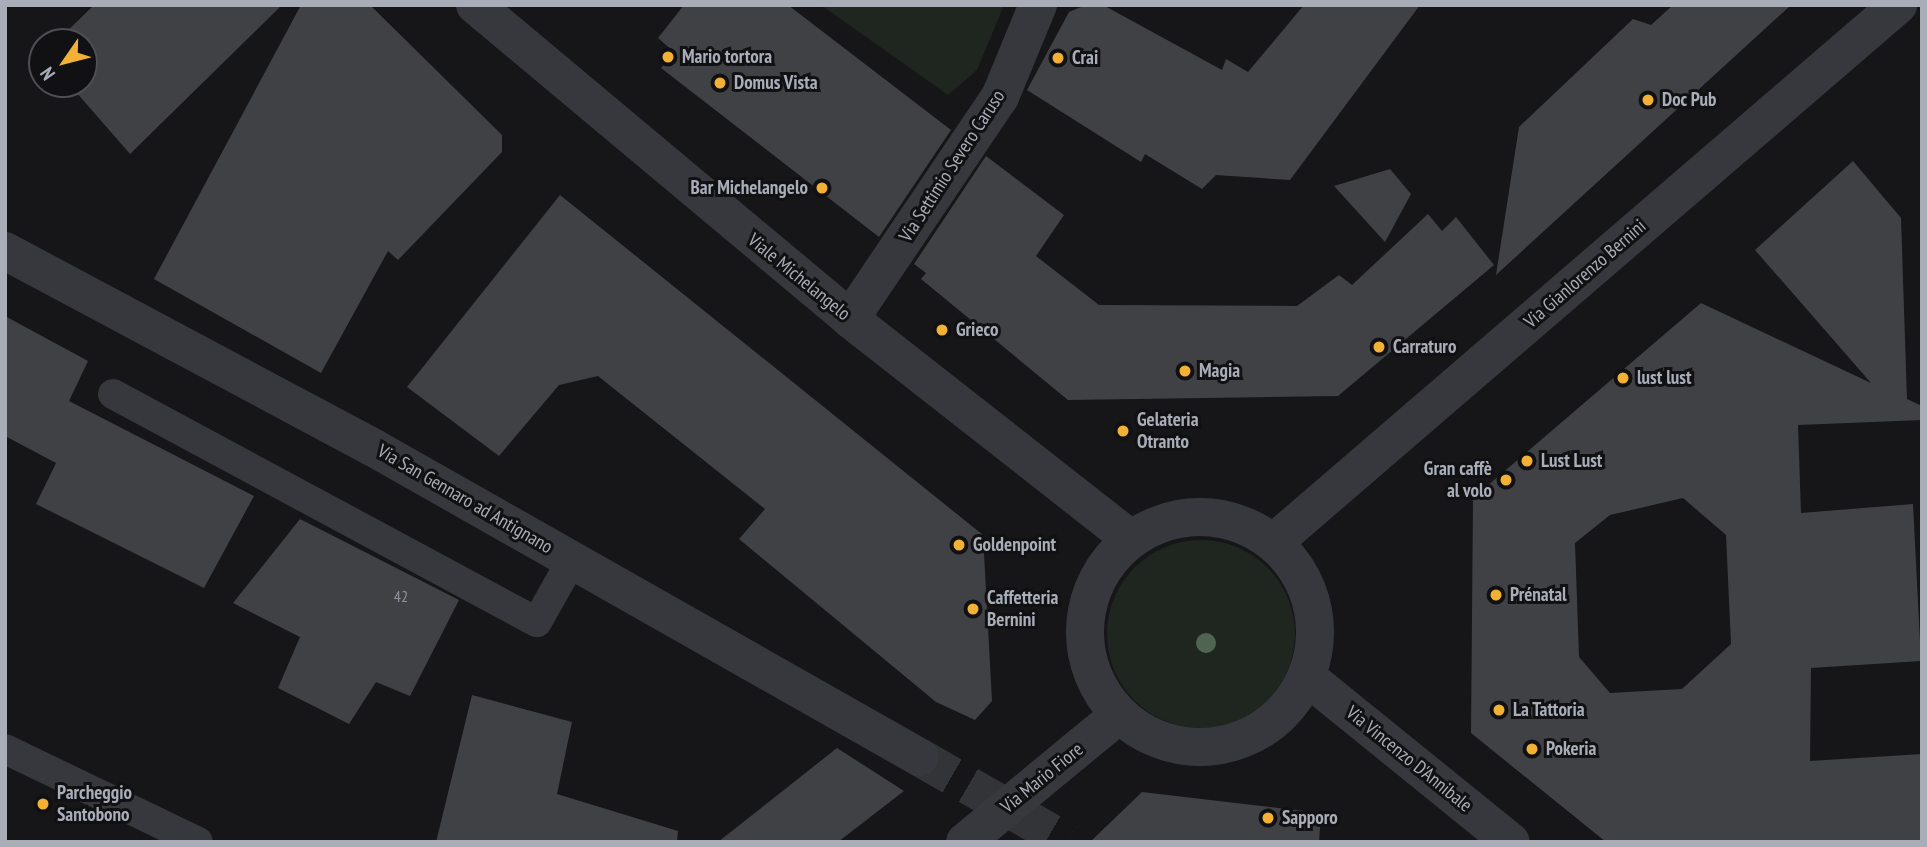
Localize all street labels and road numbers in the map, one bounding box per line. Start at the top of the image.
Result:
street label: Via Settimio Severo Caruso [894,86,1010,246]
street label: Via Gianlorenzo Bernini [1519,215,1651,333]
street label: Viale Michelangelo [743,229,855,325]
street label: Via San Gennaro ad Antignano [373,439,557,559]
street label: Via Vincenzo D'Annibale [1341,701,1477,817]
street label: Via Mario Fiore [996,738,1088,818]

